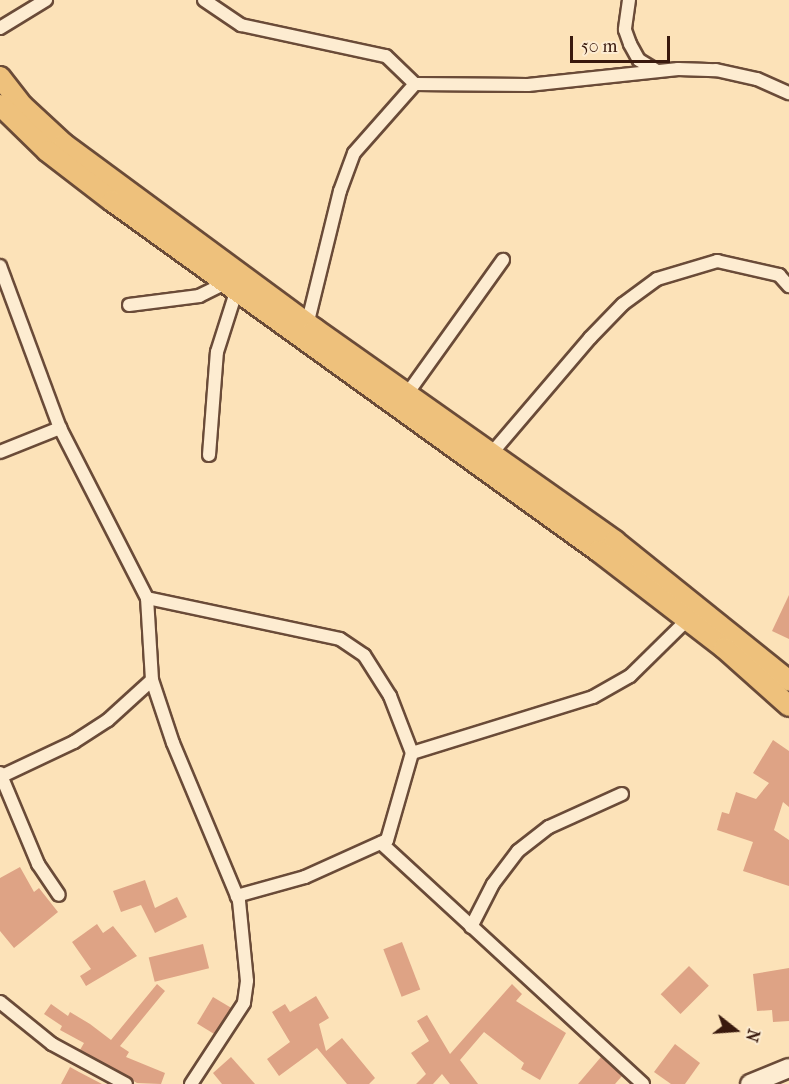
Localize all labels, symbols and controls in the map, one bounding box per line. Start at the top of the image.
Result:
scale bar [573,24,674,62]
text: 50 m [581,36,617,57]
north arrow [705,1000,765,1060]
text: N [742,1027,764,1044]

